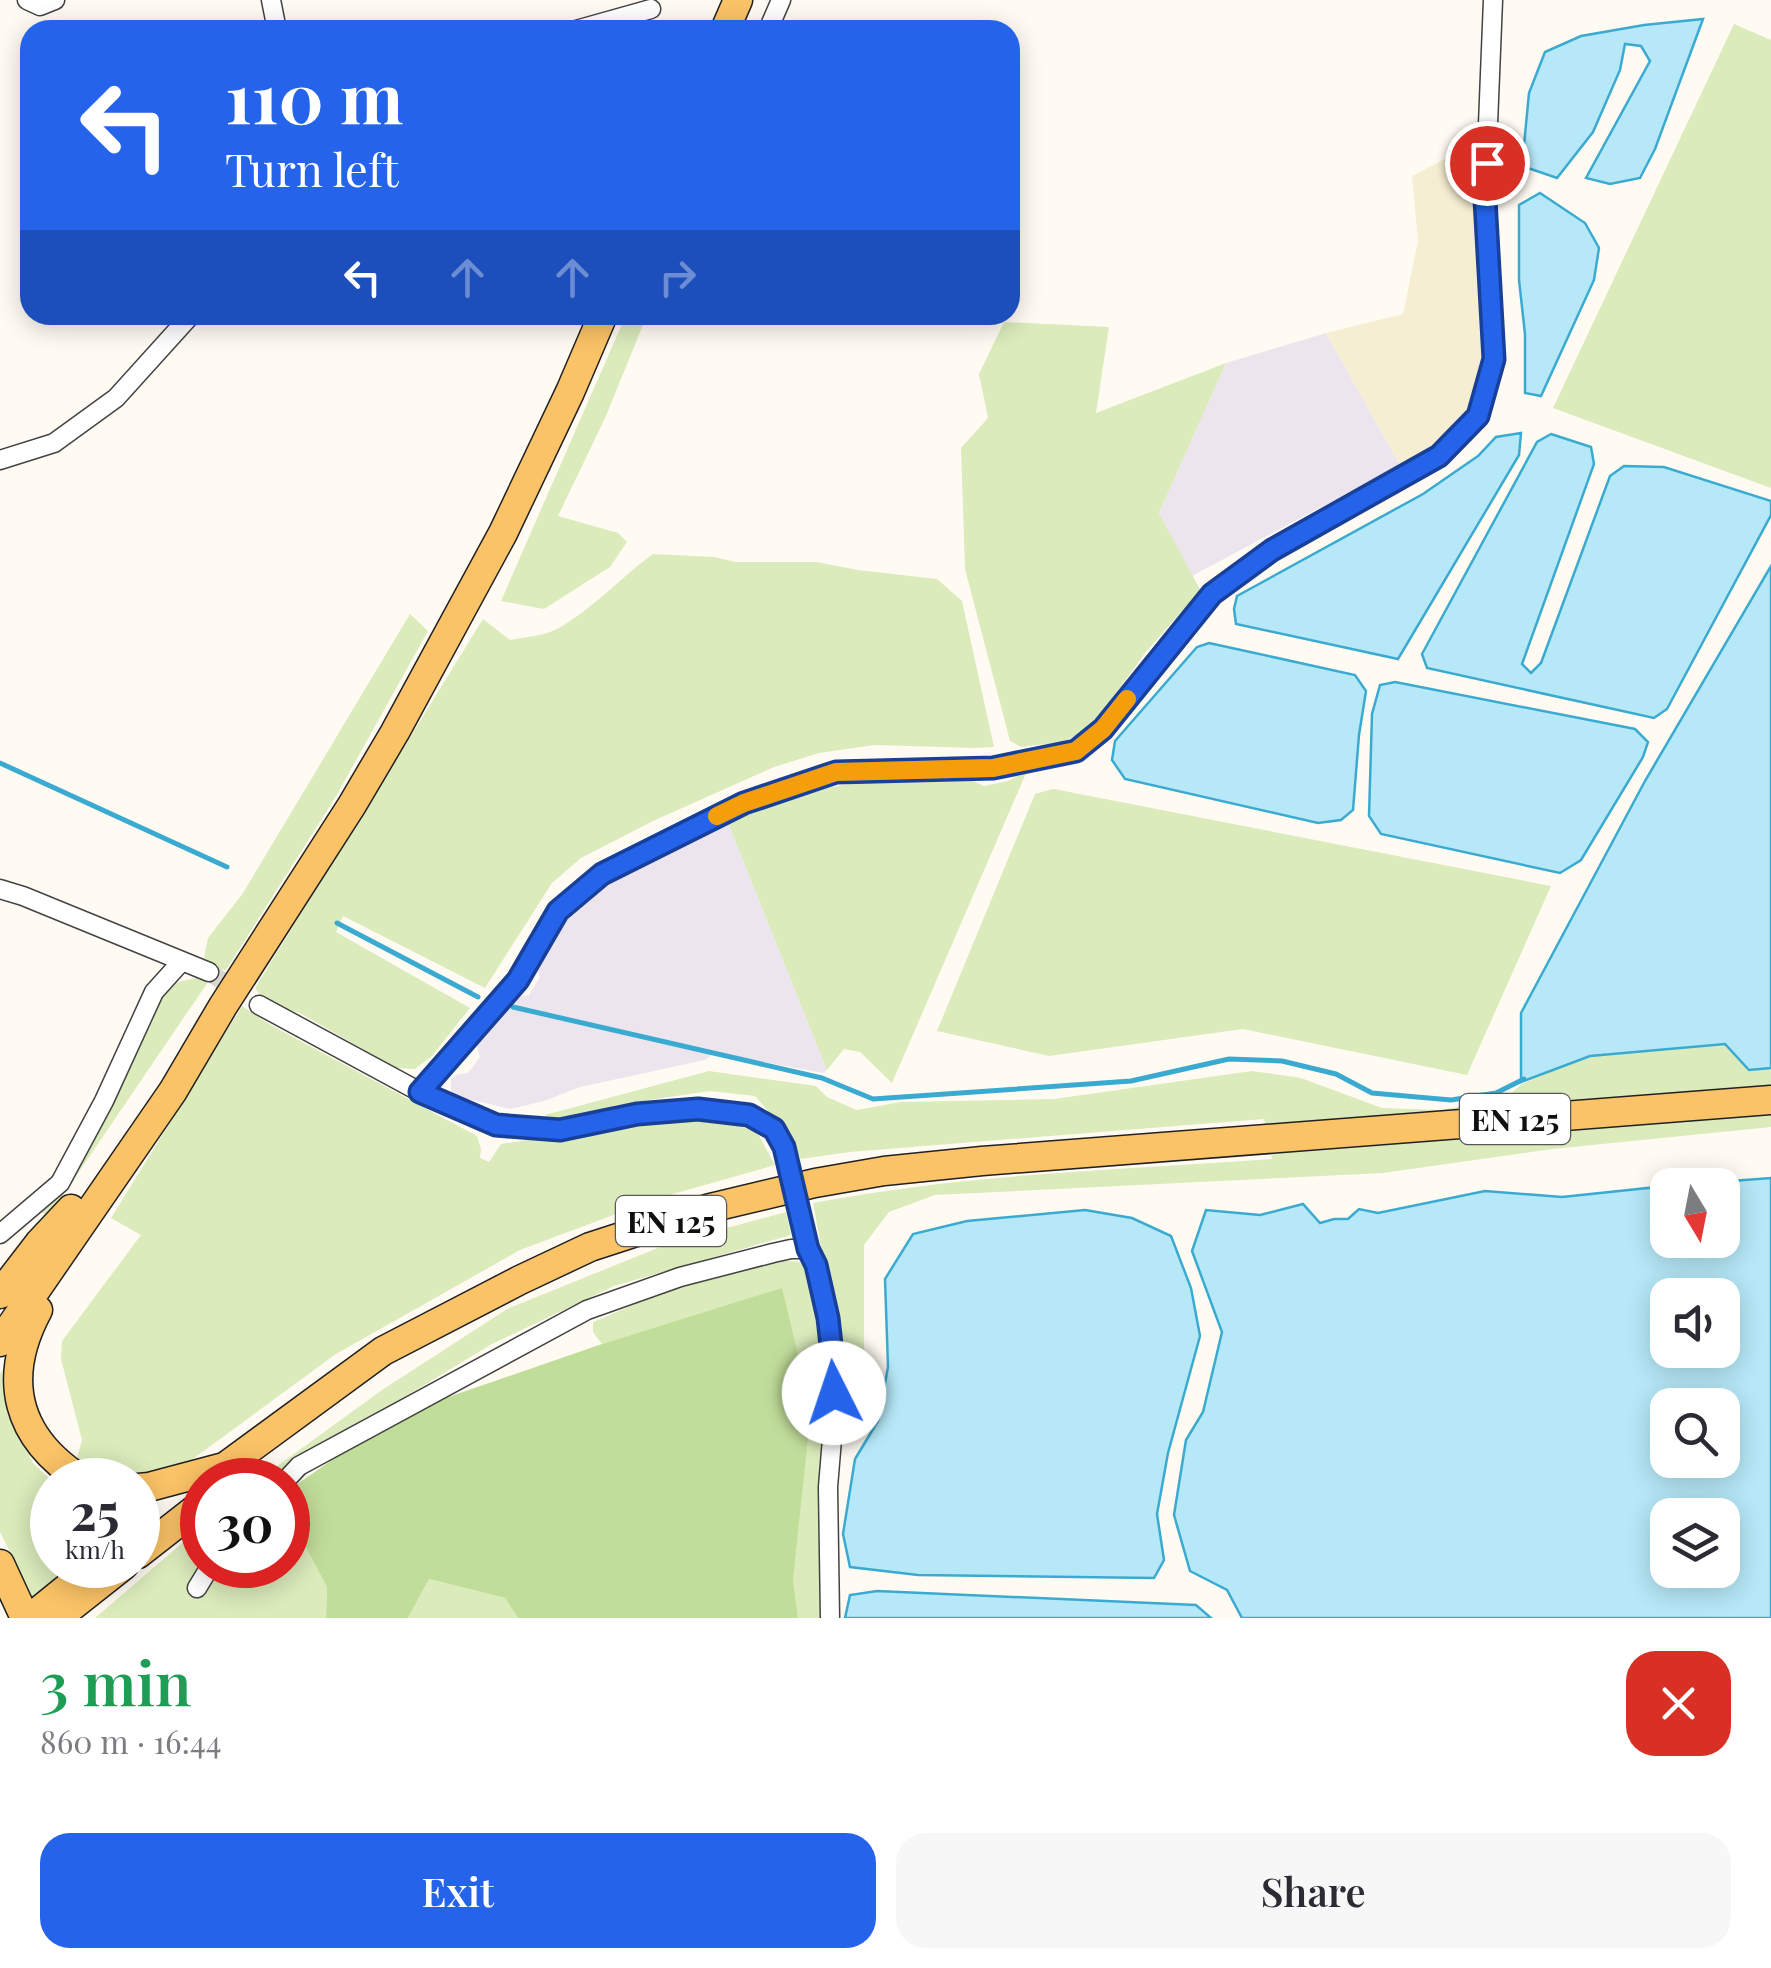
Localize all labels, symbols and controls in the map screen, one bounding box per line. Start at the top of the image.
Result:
text: 110 m [225,48,403,142]
icon: left [60,60,190,190]
pin [1445,121,1530,206]
icon: arrive [1460,136,1515,191]
text: Turn left [225,138,399,198]
icon: left [335,250,390,305]
icon: ahead [440,250,495,305]
icon: ahead [545,250,600,305]
icon: right [650,250,705,305]
road number: EN 125 [1460,1094,1570,1144]
north arrow [1650,1168,1740,1258]
map controls [1650,1168,1740,1588]
road number: EN 125 [616,1196,726,1246]
button: sound [1650,1278,1740,1368]
position arrow [782,1341,886,1445]
button: search [1650,1388,1740,1478]
speed limit sign: 30 [180,1458,310,1588]
text: 25 [70,1477,120,1544]
button: layers [1650,1498,1740,1588]
text: km/h [65,1532,125,1565]
text: 3 min [40,1641,192,1721]
button: close [1626,1651,1731,1756]
text: 860 m · 16:44 [40,1719,222,1762]
button: Exit [40,1833,876,1948]
button: Share [896,1833,1731,1948]

